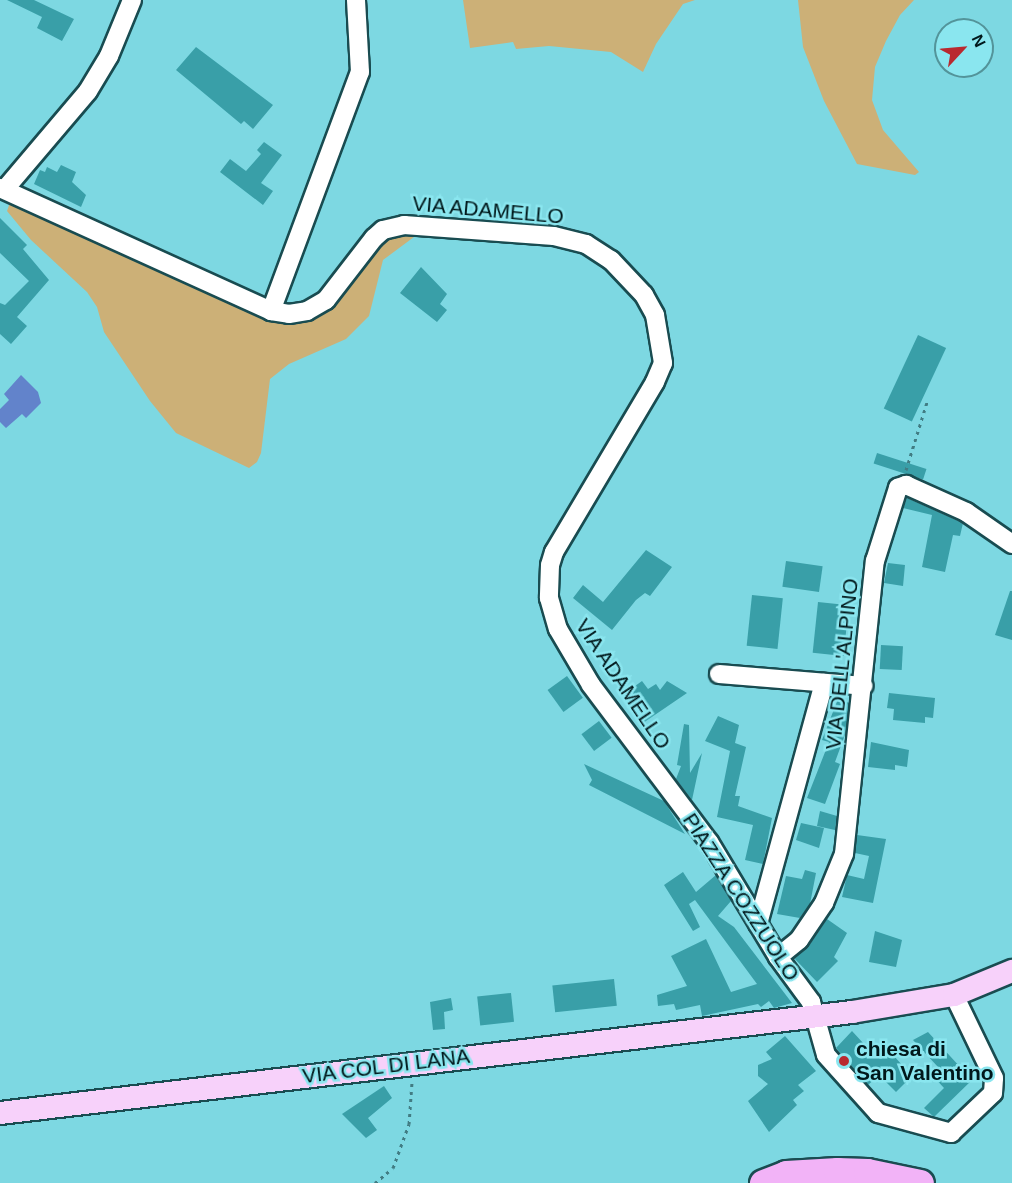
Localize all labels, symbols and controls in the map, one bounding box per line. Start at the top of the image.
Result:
north arrow [934,18,994,78]
text: N [969,32,989,50]
street label: VIA ADAMELLO [410,191,566,229]
street label: VIA DELL'ALPINO [820,577,864,751]
street label: VIA ADAMELLO [569,613,677,755]
street label: PIAZZA COZZUOLO [677,808,805,986]
place label: chiesa di San Valentino [856,1036,994,1086]
street label: VIA COL DI LANA [300,1043,472,1089]
marker: chiesa di San Valentino [837,1054,851,1068]

